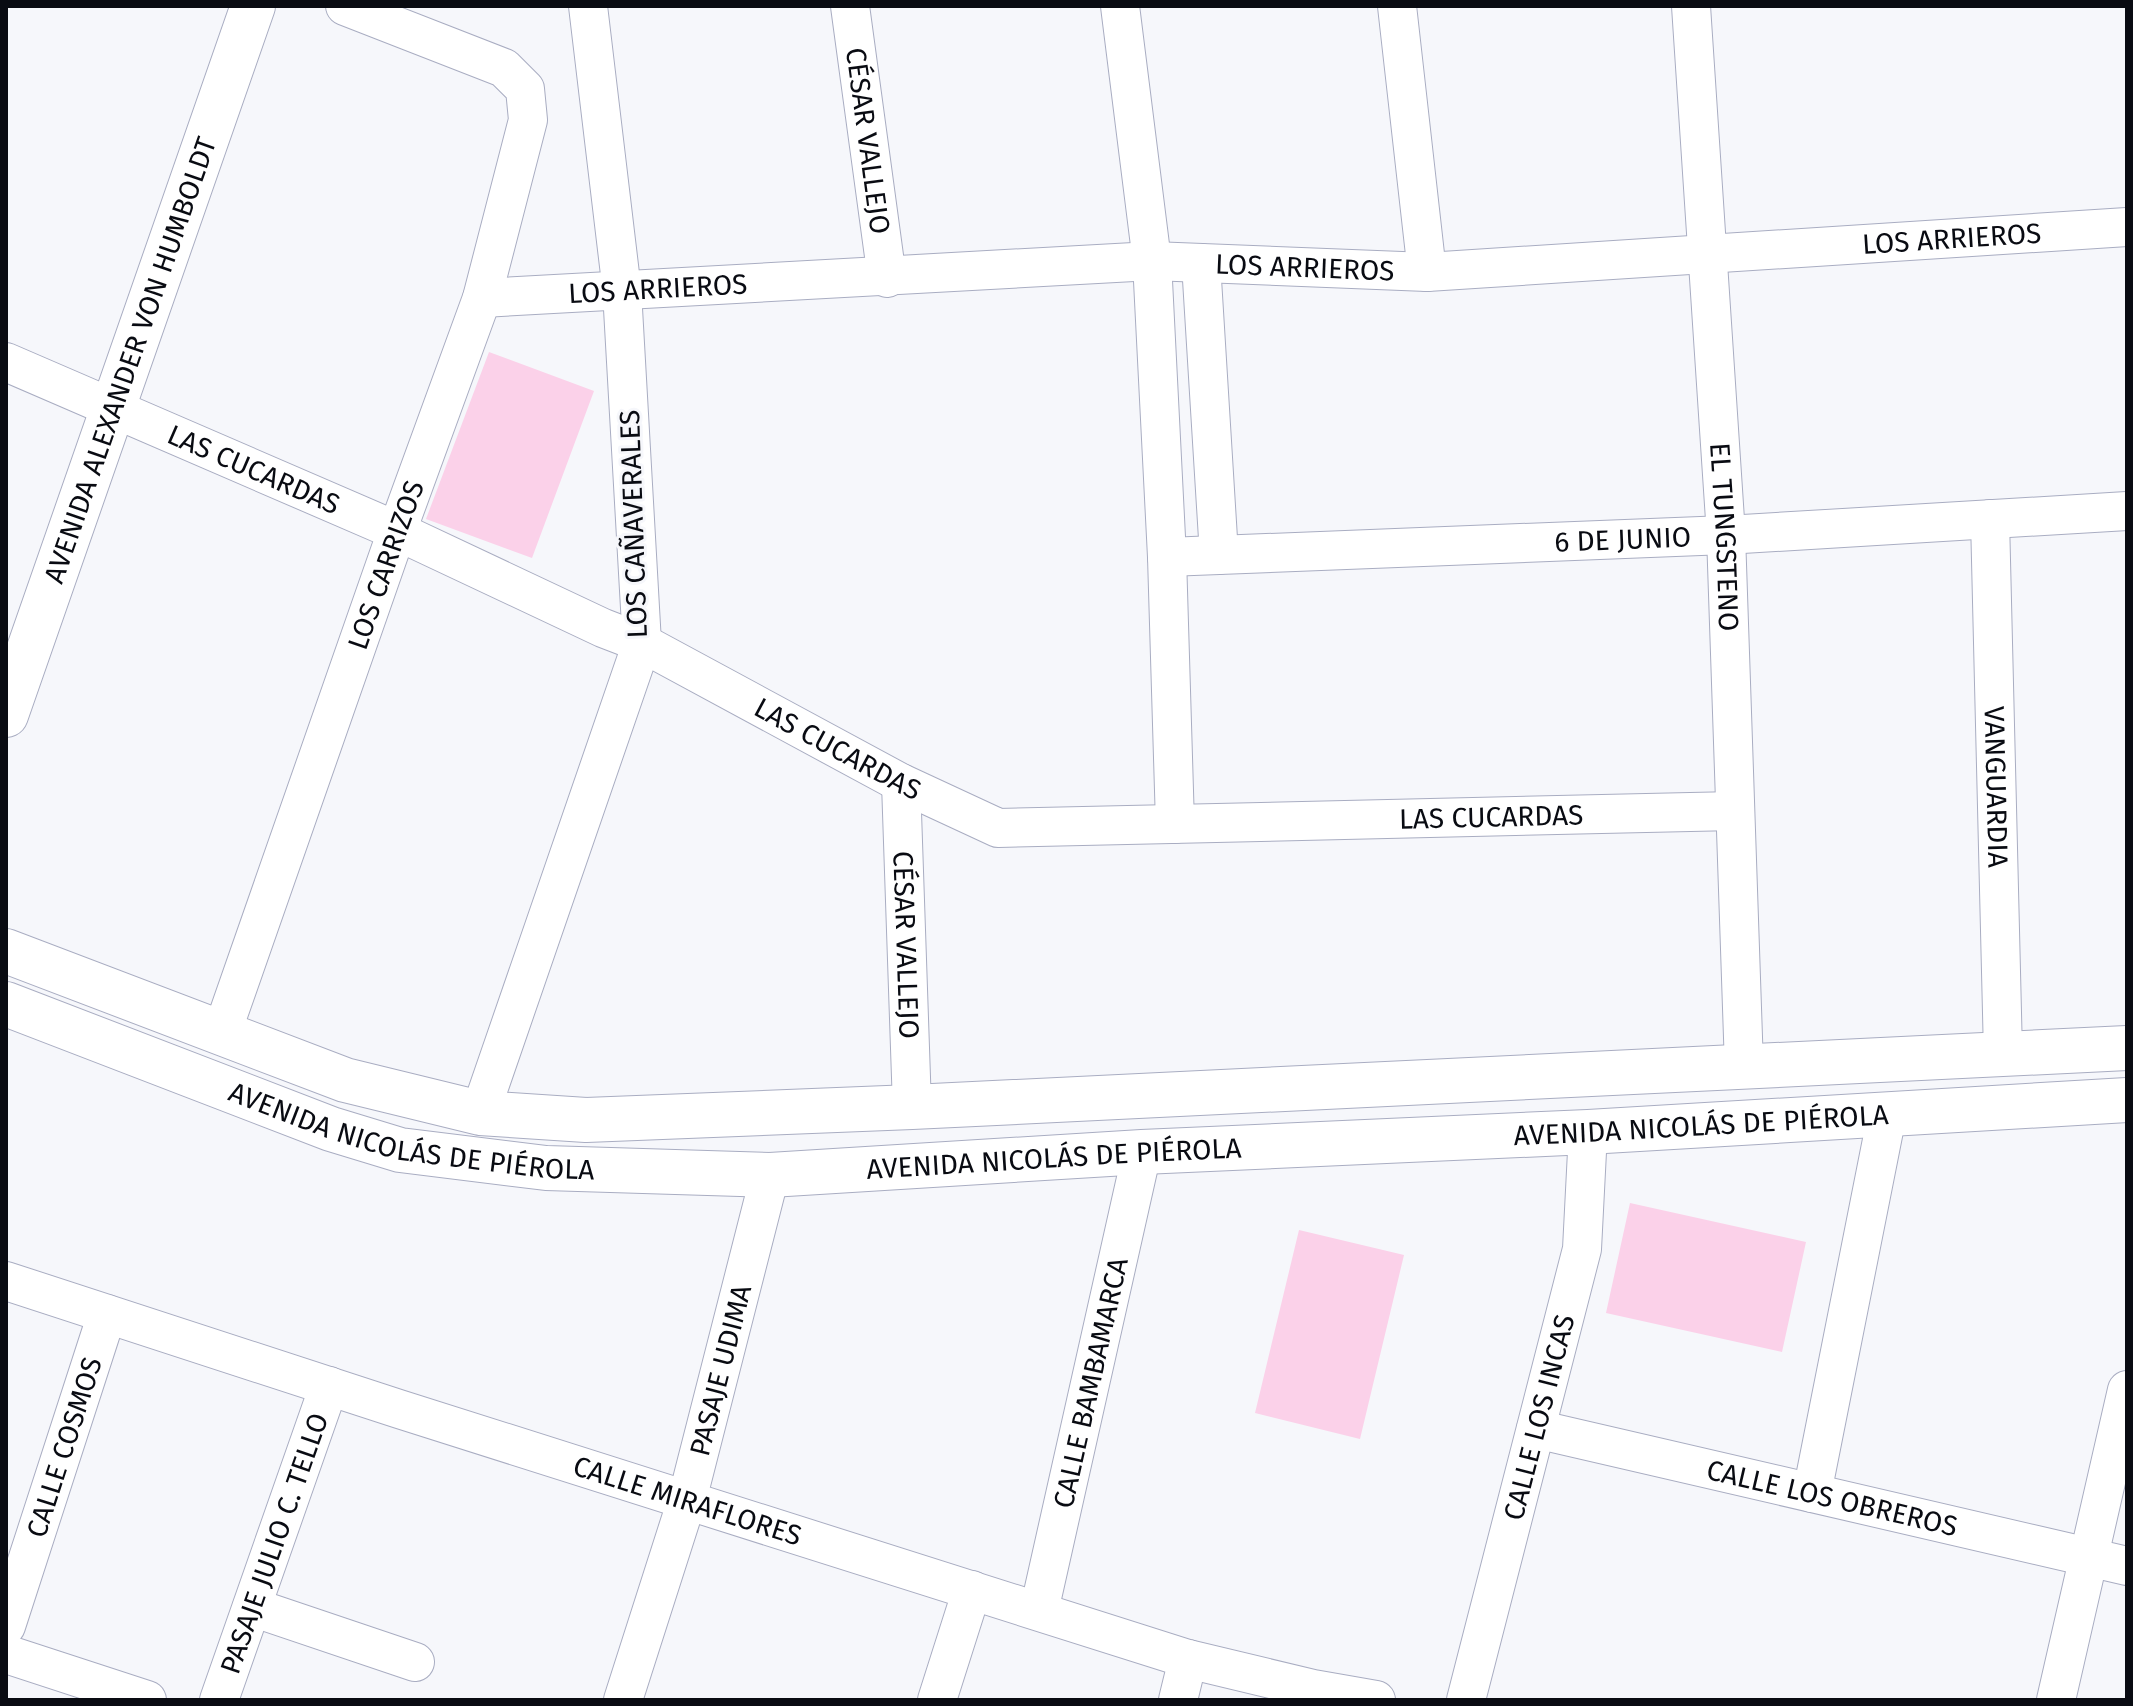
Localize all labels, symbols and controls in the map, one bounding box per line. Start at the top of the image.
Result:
street label: CÉSAR VALLEJO [839,46,897,236]
street label: AVENIDA ALEXANDER VON HUMBOLDT [37,132,223,588]
street label: LOS ARRIEROS [1861,217,2042,261]
street label: LOS ARRIEROS [1215,248,1395,288]
street label: LOS ARRIEROS [567,267,748,310]
street label: LOS CAÑAVERALES [613,409,654,639]
street label: LAS CUCARDAS [162,418,345,521]
street label: EL TUNGSTENO [1703,442,1745,632]
street label: LOS CARRIZOS [341,476,431,654]
street label: 6 DE JUNIO [1554,520,1692,559]
street label: LAS CUCARDAS [749,691,926,807]
street label: VANGUARDIA [1978,706,2014,868]
street label: LAS CUCARDAS [1399,799,1584,836]
street label: CÉSAR VALLEJO [886,851,926,1039]
street label: AVENIDA NICOLÁS DE PIÉROLA [224,1075,595,1187]
street label: AVENIDA NICOLÁS DE PIÉROLA [1513,1098,1890,1152]
street label: AVENIDA NICOLÁS DE PIÉROLA [866,1132,1242,1186]
street label: CALLE BAMBAMARCA [1047,1254,1135,1511]
street label: PASAJE UDIMA [683,1281,758,1459]
street label: CALLE LOS INCAS [1497,1311,1582,1524]
street label: CALLE COSMOS [20,1353,109,1542]
street label: PASAJE JULIO C. TELLO [213,1409,335,1678]
street label: CALLE MIRAFLORES [569,1449,806,1553]
street label: CALLE LOS OBREROS [1703,1453,1961,1543]

